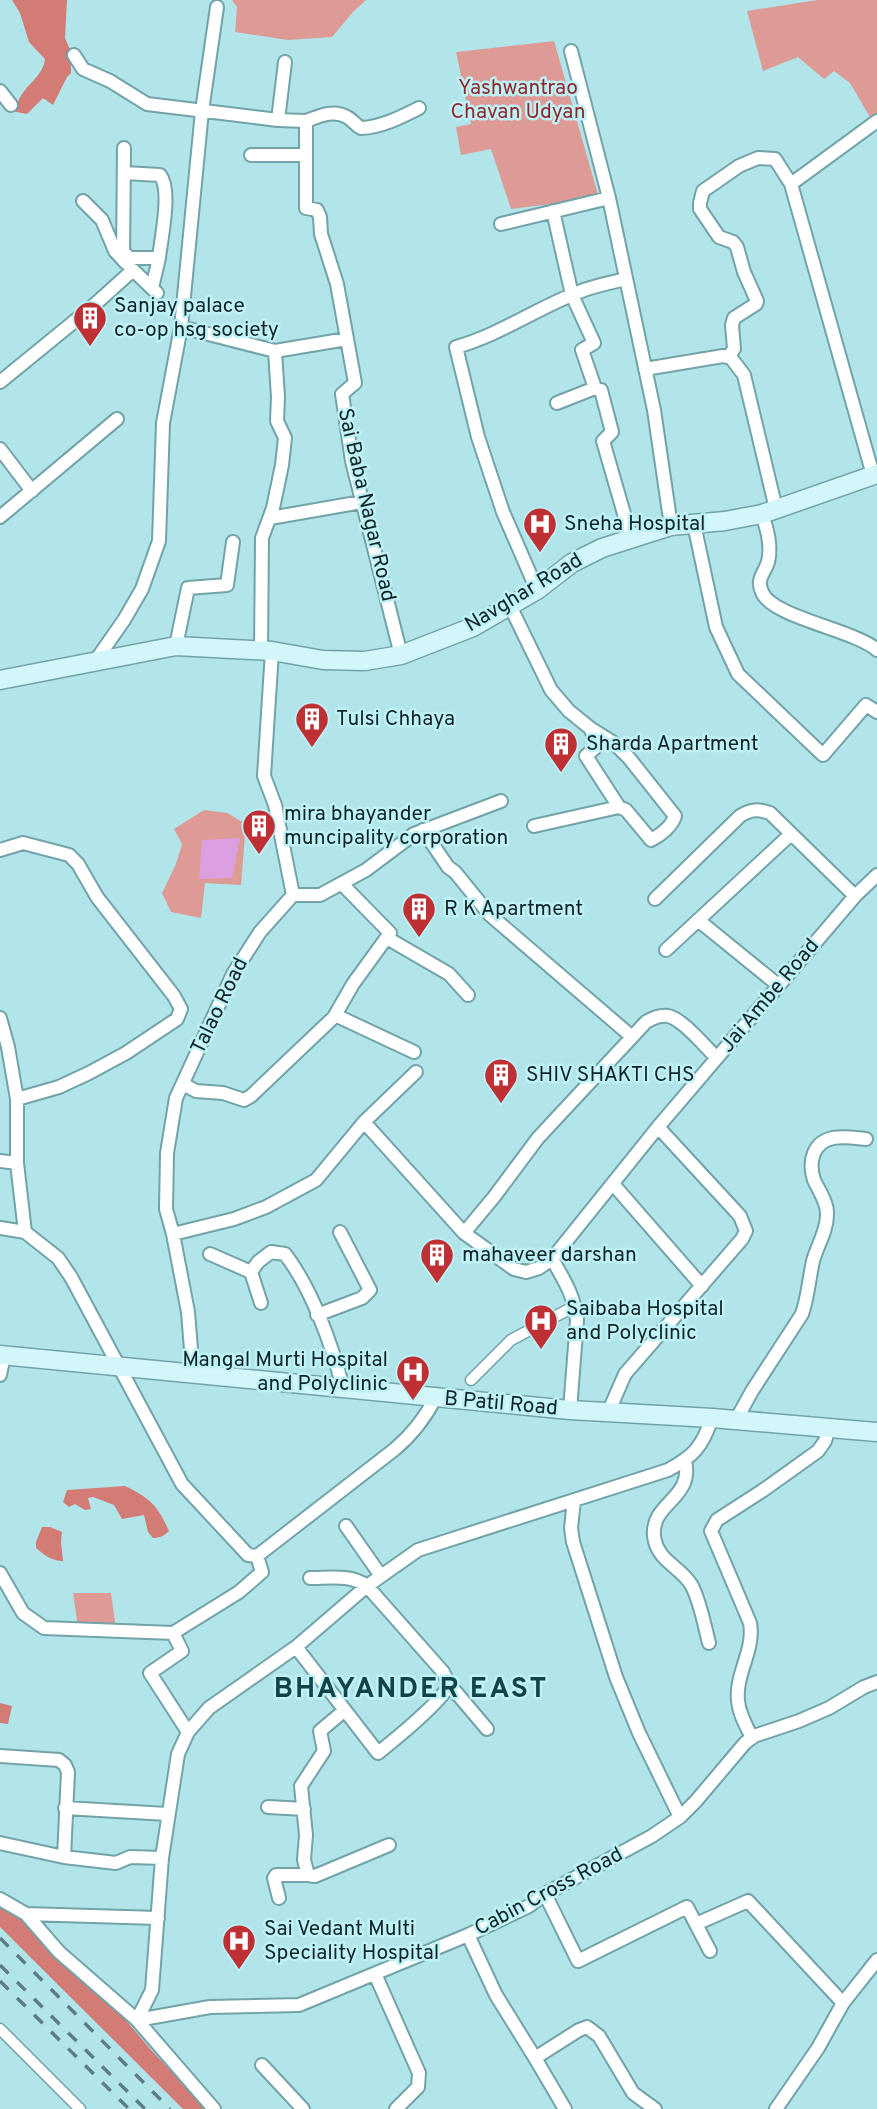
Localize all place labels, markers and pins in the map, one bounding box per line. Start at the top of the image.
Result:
place label: Sanjay palace co-op hsg society [114,293,279,344]
building icon: Sanjay palace co-op hsg society [71,299,109,348]
hospital icon: Sneha Hospital [521,505,559,554]
place label: Sneha Hospital [564,511,706,538]
building icon: Tulsi Chhaya [293,700,331,749]
place label: Tulsi Chhaya [336,706,455,733]
building icon: Sharda Apartment [542,725,580,774]
place label: Sharda Apartment [586,731,759,758]
place label: mira bhayander muncipality corporation [284,801,508,852]
building icon: mira bhayander muncipality corporation [240,807,278,856]
building icon: R K Apartment [400,890,438,939]
place label: R K Apartment [444,896,583,923]
building icon: SHIV SHAKTI CHS [482,1056,520,1105]
place label: SHIV SHAKTI CHS [526,1062,695,1089]
building icon: mahaveer darshan [418,1236,456,1285]
place label: mahaveer darshan [462,1242,637,1269]
place label: Saibaba Hospital and Polyclinic [566,1296,724,1347]
hospital icon: Saibaba Hospital and Polyclinic [522,1302,560,1351]
place label: Mangal Murti Hospital and Polyclinic [182,1347,388,1398]
hospital icon: Mangal Murti Hospital and Polyclinic [394,1353,432,1402]
place label: Sai Vedant Multi Speciality Hospital [264,1916,439,1967]
hospital icon: Sai Vedant Multi Speciality Hospital [220,1922,258,1971]

